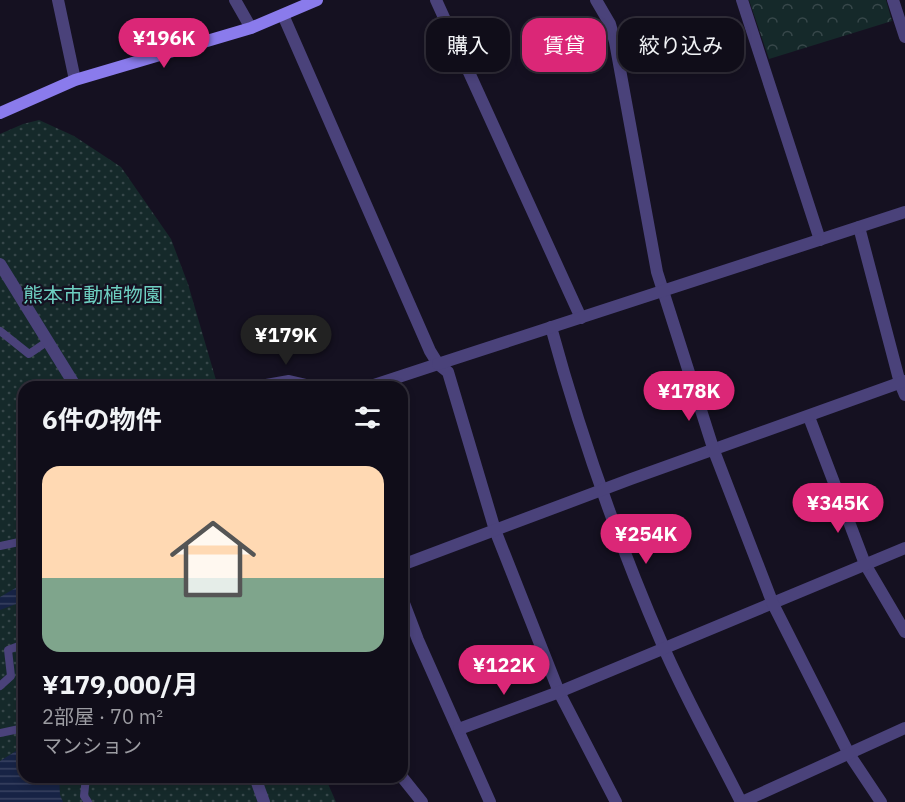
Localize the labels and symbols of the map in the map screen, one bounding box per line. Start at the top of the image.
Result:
pin: ¥196K [122,18,206,69]
park label: 熊本市動植物園 [23,281,163,308]
pin: ¥179K [244,315,328,366]
pin: ¥178K [647,371,731,422]
pin: ¥345K [796,483,880,534]
pin: ¥254K [604,514,688,565]
pin: ¥122K [462,645,546,696]

